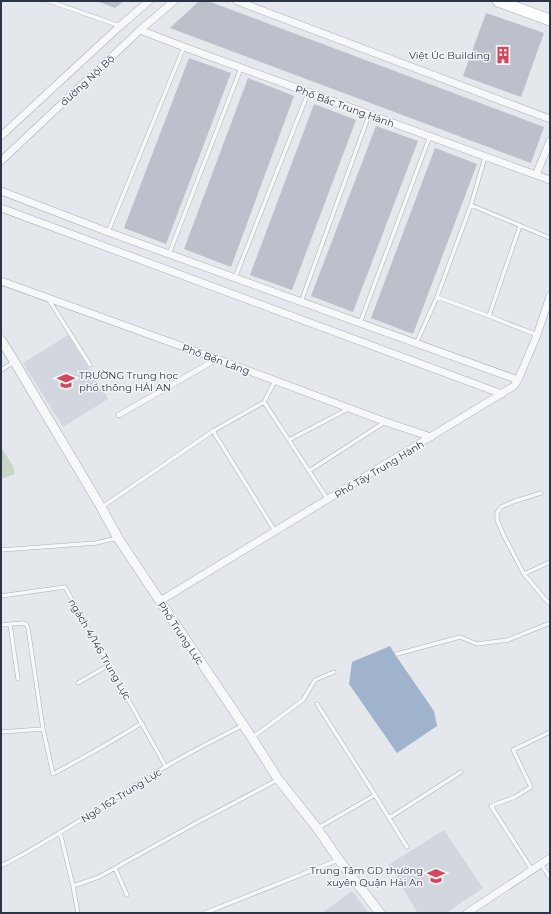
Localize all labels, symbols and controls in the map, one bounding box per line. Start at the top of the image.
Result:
building icon: Việt Úc Building [493,45,513,65]
place label: Việt Úc Building [409,49,490,62]
street label: đường Nội Bộ [58,52,117,109]
street label: Phố Bắc Trung Hành [293,82,396,130]
street label: Phố Bến Láng [180,341,252,378]
place label: TRƯỜNG Trung học phổ thông HẢI AN [79,369,178,394]
school or university icon: TRƯỜNG Trung học phổ thông HẢI AN [56,371,76,391]
street label: Phố Tây Trung Hành [332,438,426,501]
street label: ngách 4/146 Trung Lực [65,596,134,702]
street label: Phố Trung Lực [155,599,207,668]
street label: Ngõ 162 Trung Lực [79,765,164,825]
place label: Trung Tâm GD thường xuyên Quận Hải An [310,864,423,889]
school or university icon: Trung Tâm GD thường xuyên Quận Hải An [426,866,446,886]

